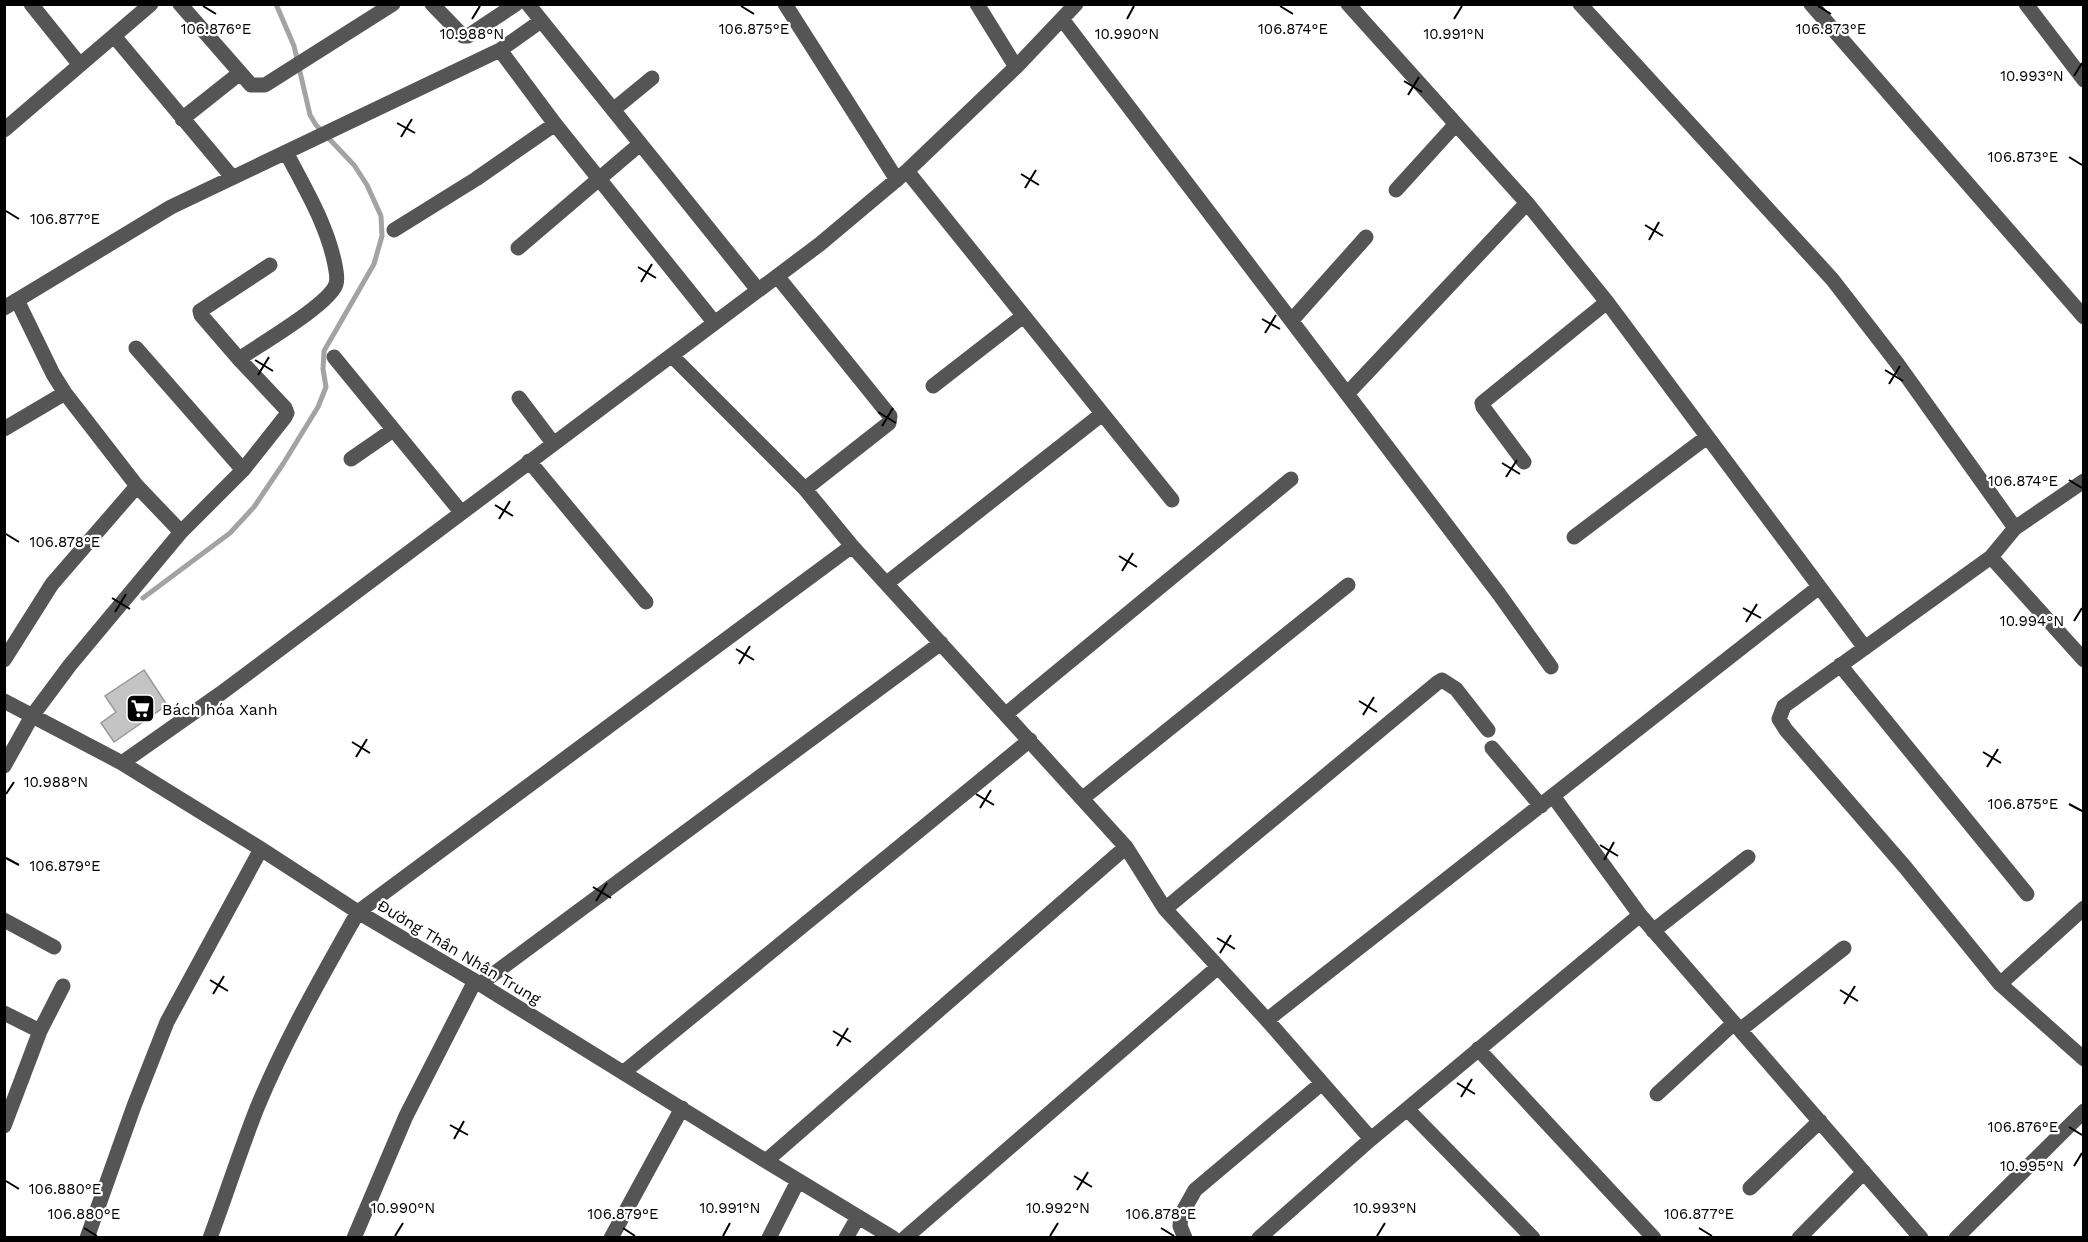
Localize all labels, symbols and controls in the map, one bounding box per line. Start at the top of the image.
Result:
text: 106.876°E [181,20,251,38]
text: 106.875°E [719,20,789,38]
text: 106.874°E [1258,20,1328,38]
text: 106.873°E [1796,20,1866,38]
text: 10.988°N [440,25,504,43]
text: 10.990°N [1095,25,1159,43]
text: 10.991°N [1423,25,1485,43]
text: 10.993°N [2000,67,2064,85]
text: 106.873°E [1988,148,2058,166]
text: 106.877°E [30,210,100,228]
text: 106.874°E [1988,472,2058,490]
text: 106.878°E [30,533,100,551]
text: 10.994°N [2000,612,2064,630]
supermarket icon: Bách hóa Xanh [125,693,157,725]
place label: Bách hóa Xanh [162,700,278,719]
text: 10.988°N [24,773,88,791]
text: 106.875°E [1988,795,2058,813]
text: 106.879°E [29,857,101,875]
street label: Đường Thân Nhân Trung [374,896,545,1009]
text: 106.876°E [1988,1118,2058,1136]
text: 10.995°N [2000,1157,2064,1175]
text: 106.880°E [29,1180,101,1198]
text: 10.990°N [371,1199,435,1217]
text: 10.991°N [699,1199,761,1217]
text: 10.992°N [1026,1199,1090,1217]
text: 10.993°N [1353,1199,1417,1217]
text: 106.880°E [48,1205,120,1223]
text: 106.879°E [587,1205,659,1223]
text: 106.878°E [1126,1205,1196,1223]
text: 106.877°E [1664,1205,1734,1223]

